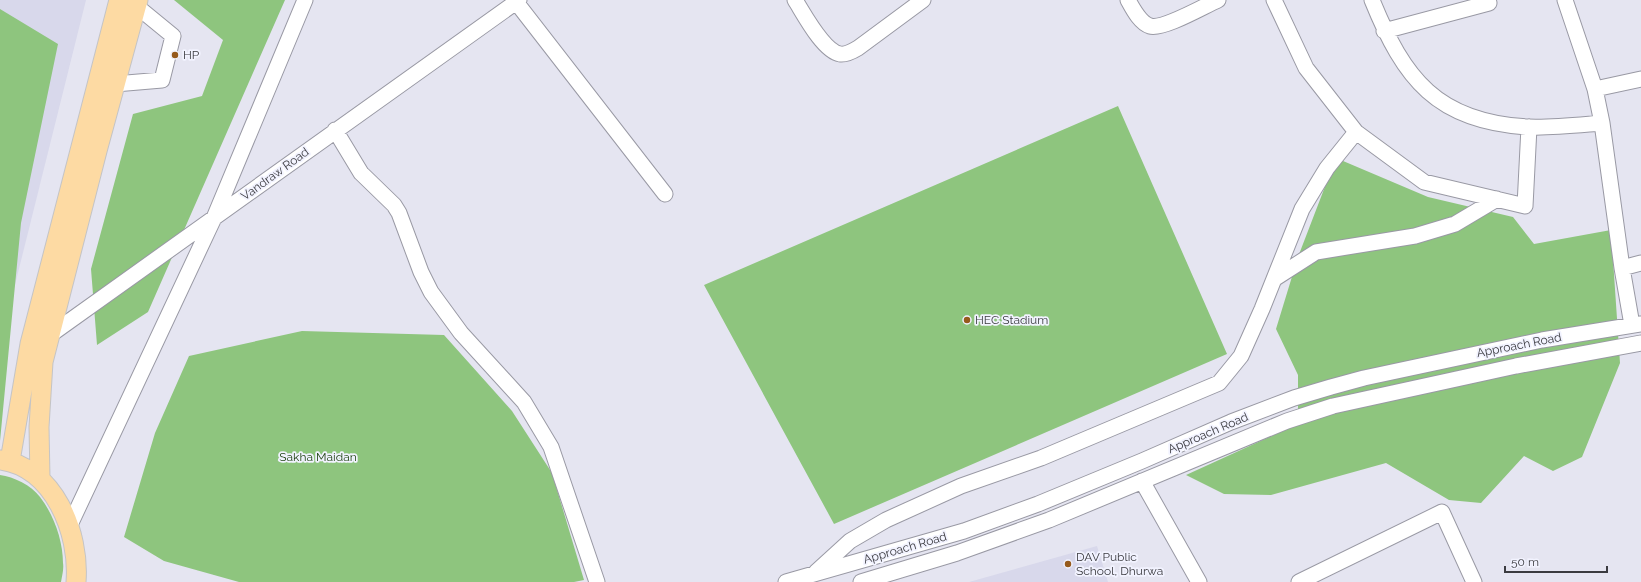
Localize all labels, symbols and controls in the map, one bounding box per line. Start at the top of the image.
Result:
place label: HP [183,48,200,62]
marker: HP [170,50,180,60]
street label: Vandraw Road [238,145,312,203]
place label: HEC Stadium [975,313,1048,327]
marker: HEC Stadium [962,315,972,325]
street label: Approach Road [1475,330,1563,360]
street label: Approach Road [1166,410,1250,456]
park label: Sakha Maidan [279,450,357,464]
street label: Approach Road [862,529,948,567]
scale bar [1505,548,1607,574]
place label: DAV Public School, Dhurwa [1076,550,1163,578]
text: 50 m [1511,555,1539,569]
marker: DAV Public School, Dhurwa [1063,559,1073,569]

